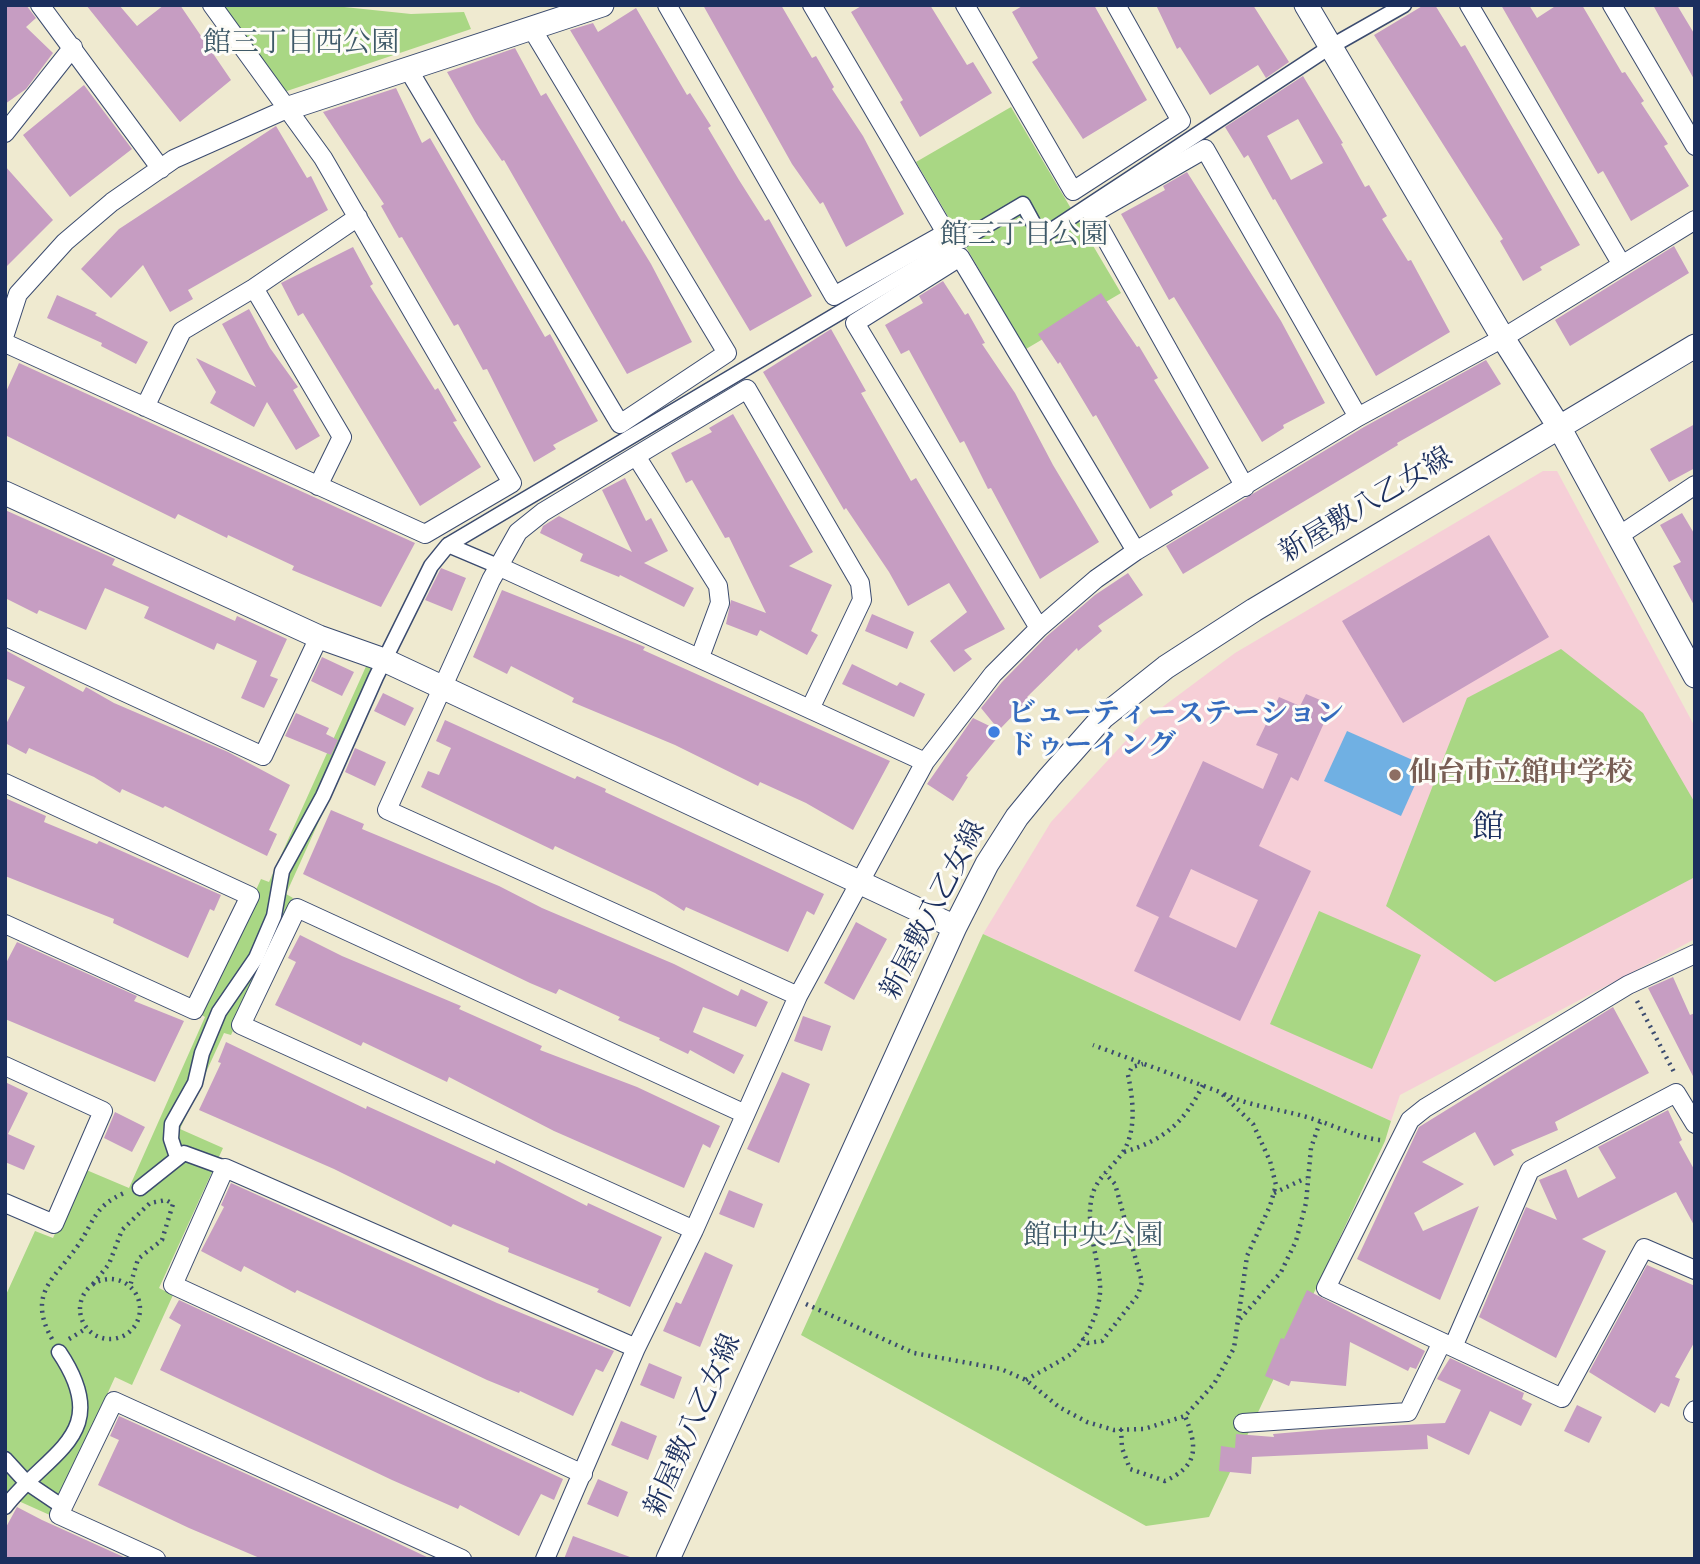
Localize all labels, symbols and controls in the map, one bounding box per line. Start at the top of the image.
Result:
park label: 館三丁目西公園 [203,28,399,62]
park label: 館三丁目公園 [940,220,1108,254]
street label: 新屋敷八乙女線 [1274,442,1460,572]
place label: ビューティーステーション ドゥーイング [1008,699,1344,765]
marker: ビューティーステーション ドゥーイング [986,724,1002,740]
place label: 仙台市立館中学校 [1409,758,1633,792]
marker: 仙台市立館中学校 [1387,767,1403,783]
district label: 館 [1472,811,1504,849]
street label: 新屋敷八乙女線 [876,816,994,1006]
park label: 館中央公園 [1023,1221,1163,1255]
street label: 新屋敷八乙女線 [640,1330,750,1522]

